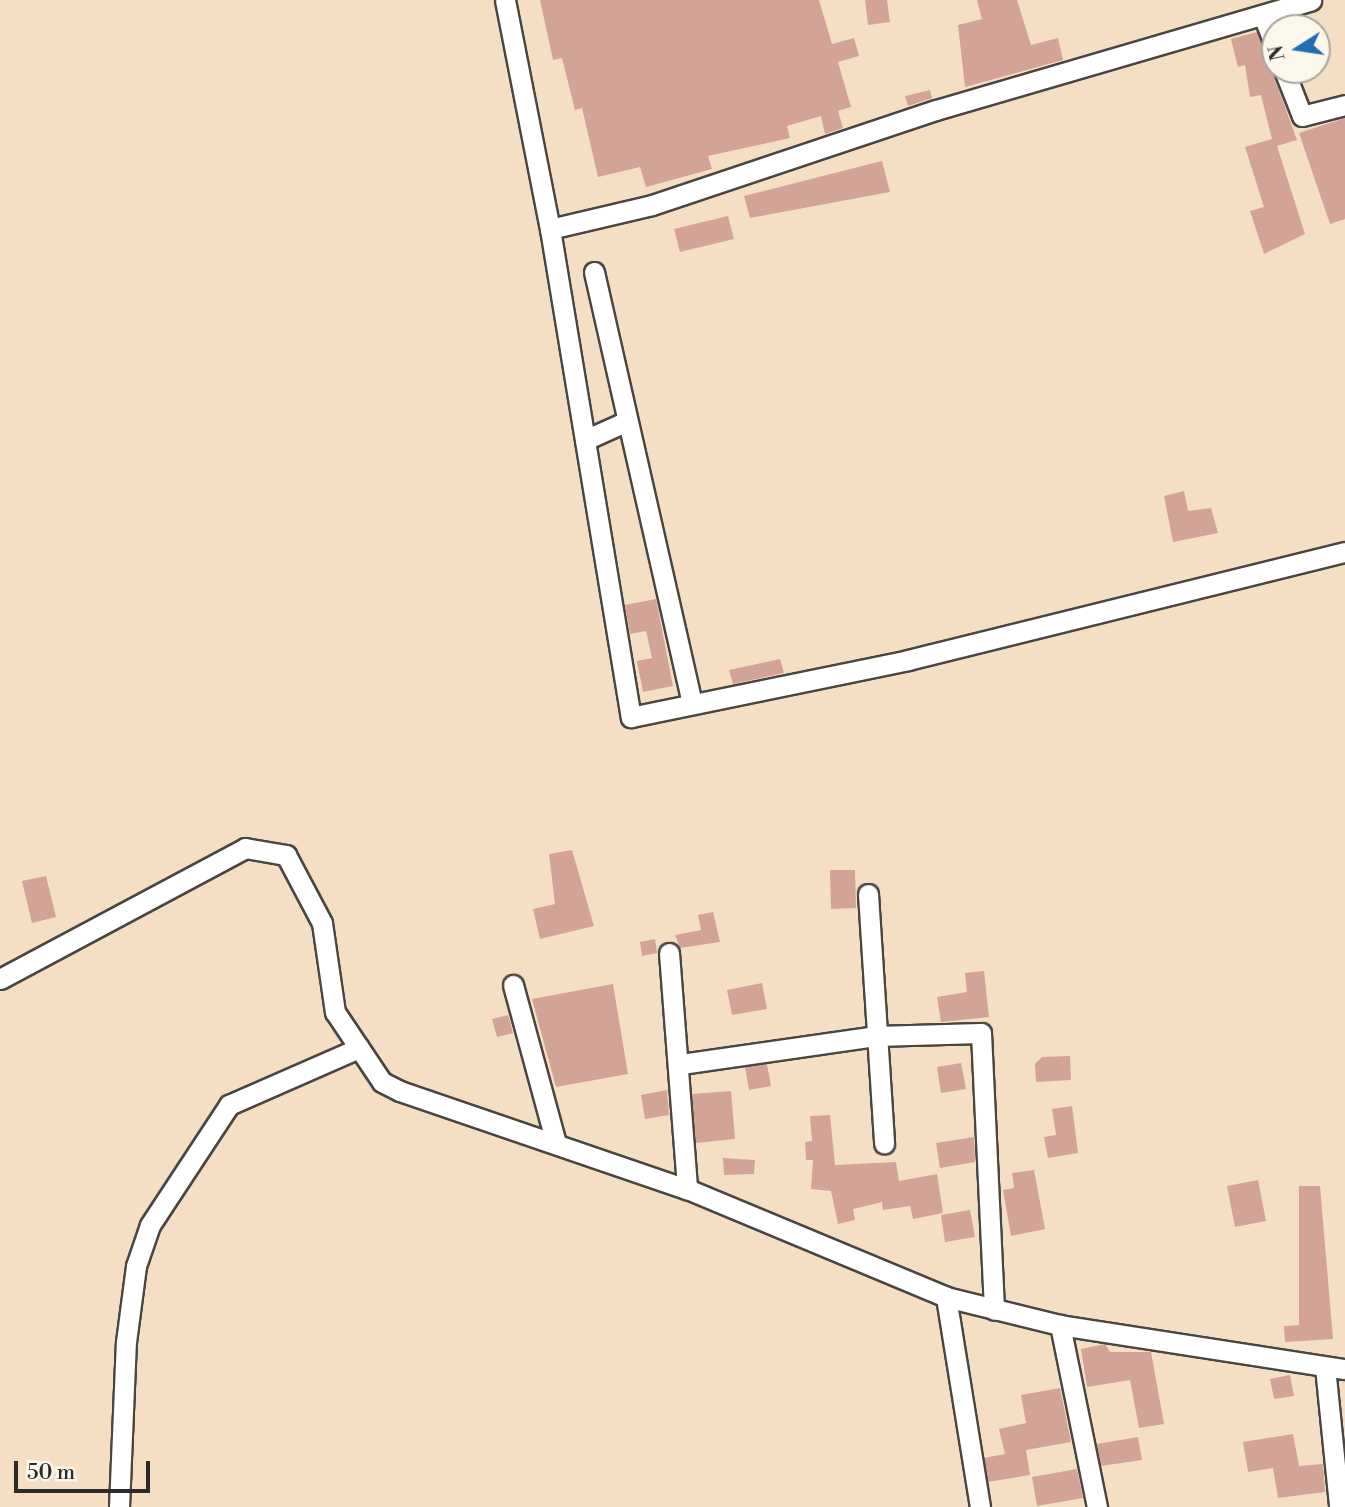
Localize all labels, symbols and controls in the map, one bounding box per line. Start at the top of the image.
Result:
north arrow [1261,14,1331,84]
text: N [1264,43,1291,63]
scale bar [18,1448,154,1492]
text: 50 m [27,1460,75,1486]

